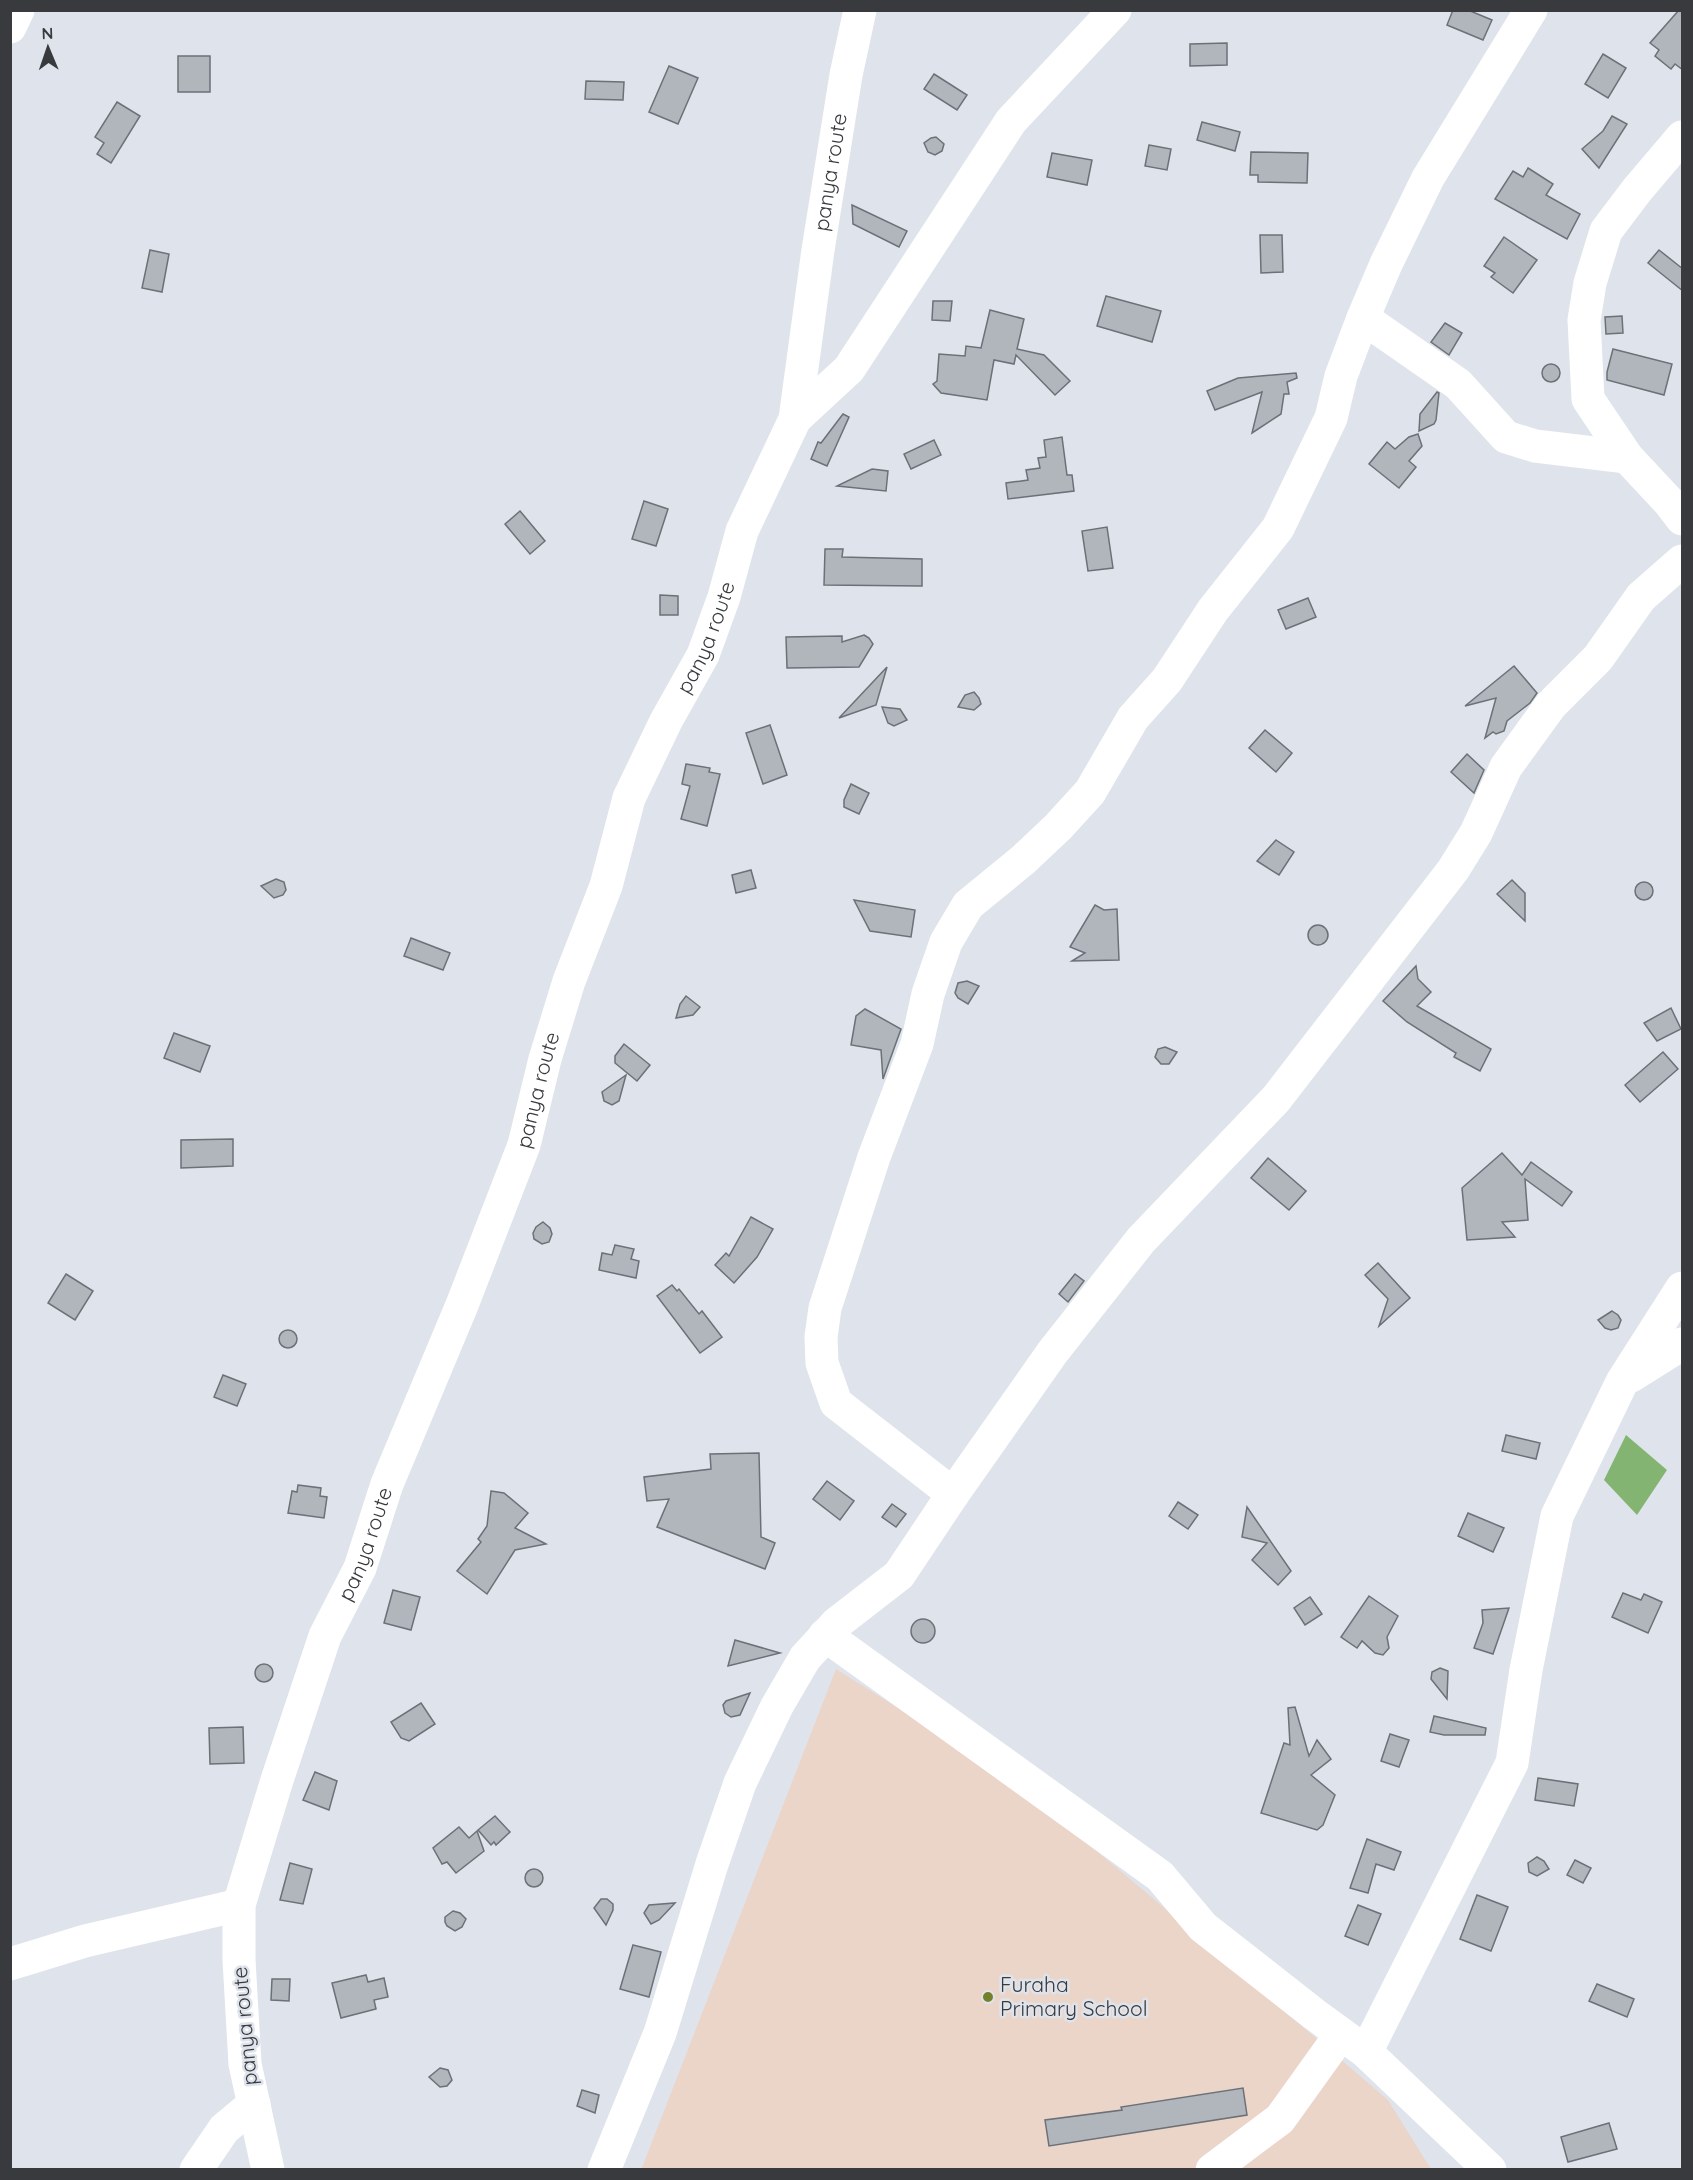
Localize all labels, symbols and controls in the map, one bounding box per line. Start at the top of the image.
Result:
north arrow [18,18,78,78]
text: N [41,23,54,43]
street label: panya route [807,111,852,233]
street label: panya route [670,579,740,698]
street label: panya route [510,1029,565,1151]
street label: panya route [331,1484,397,1605]
street label: panya route [226,1966,262,2087]
place label: Furaha Primary School [1000,1971,1148,2021]
marker: Furaha Primary School [981,1990,995,2004]

